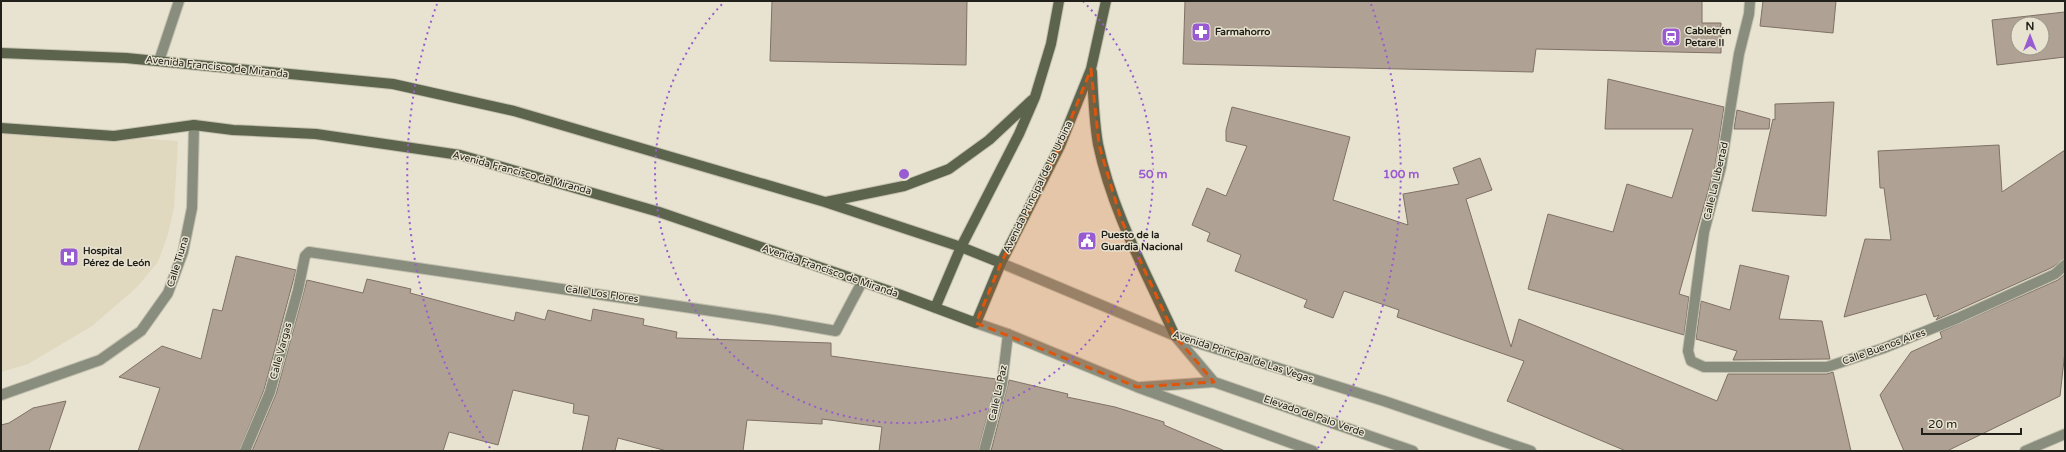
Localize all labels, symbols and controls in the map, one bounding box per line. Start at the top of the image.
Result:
north arrow [2010,16,2050,56]
text: N [2026,20,2034,33]
pharmacy icon: Farmahorro [1190,21,1212,43]
place label: Cabletrén Petare II [1685,25,1731,49]
place label: Farmahorro [1215,26,1270,38]
station icon: Cabletrén Petare II [1660,26,1682,48]
street label: Avenida Francisco de Miranda [145,54,289,80]
street label: Avenida Principal de La Urbina [1001,119,1075,255]
street label: Calle La Libertad [1701,141,1731,221]
street label: Avenida Francisco de Miranda [451,149,593,197]
centre of rings [897,167,911,181]
text: 50 m [1138,167,1168,181]
text: 100 m [1383,167,1419,181]
place label: Puesto de la Guardia Nacional [1101,229,1183,253]
public building icon: Puesto de la Guardia Nacional [1076,230,1098,252]
street label: Calle Tiuna [165,235,191,289]
street label: Avenida Francisco de Miranda [760,242,900,300]
place label: Hospital Pérez de León [83,245,150,269]
hospital icon: Hospital Pérez de León [58,246,80,268]
street label: Calle Los Flores [565,283,640,305]
street label: Calle Vargas [268,321,294,381]
street label: Calle Buenos Aires [1841,326,1928,368]
street label: Avenida Principal de Las Vegas [1171,329,1315,385]
street label: Calle La Paz [986,364,1010,422]
street label: Elevado de Palo Verde [1262,393,1366,439]
scale bar [1922,410,2021,436]
text: 20 m [1928,417,1957,431]

